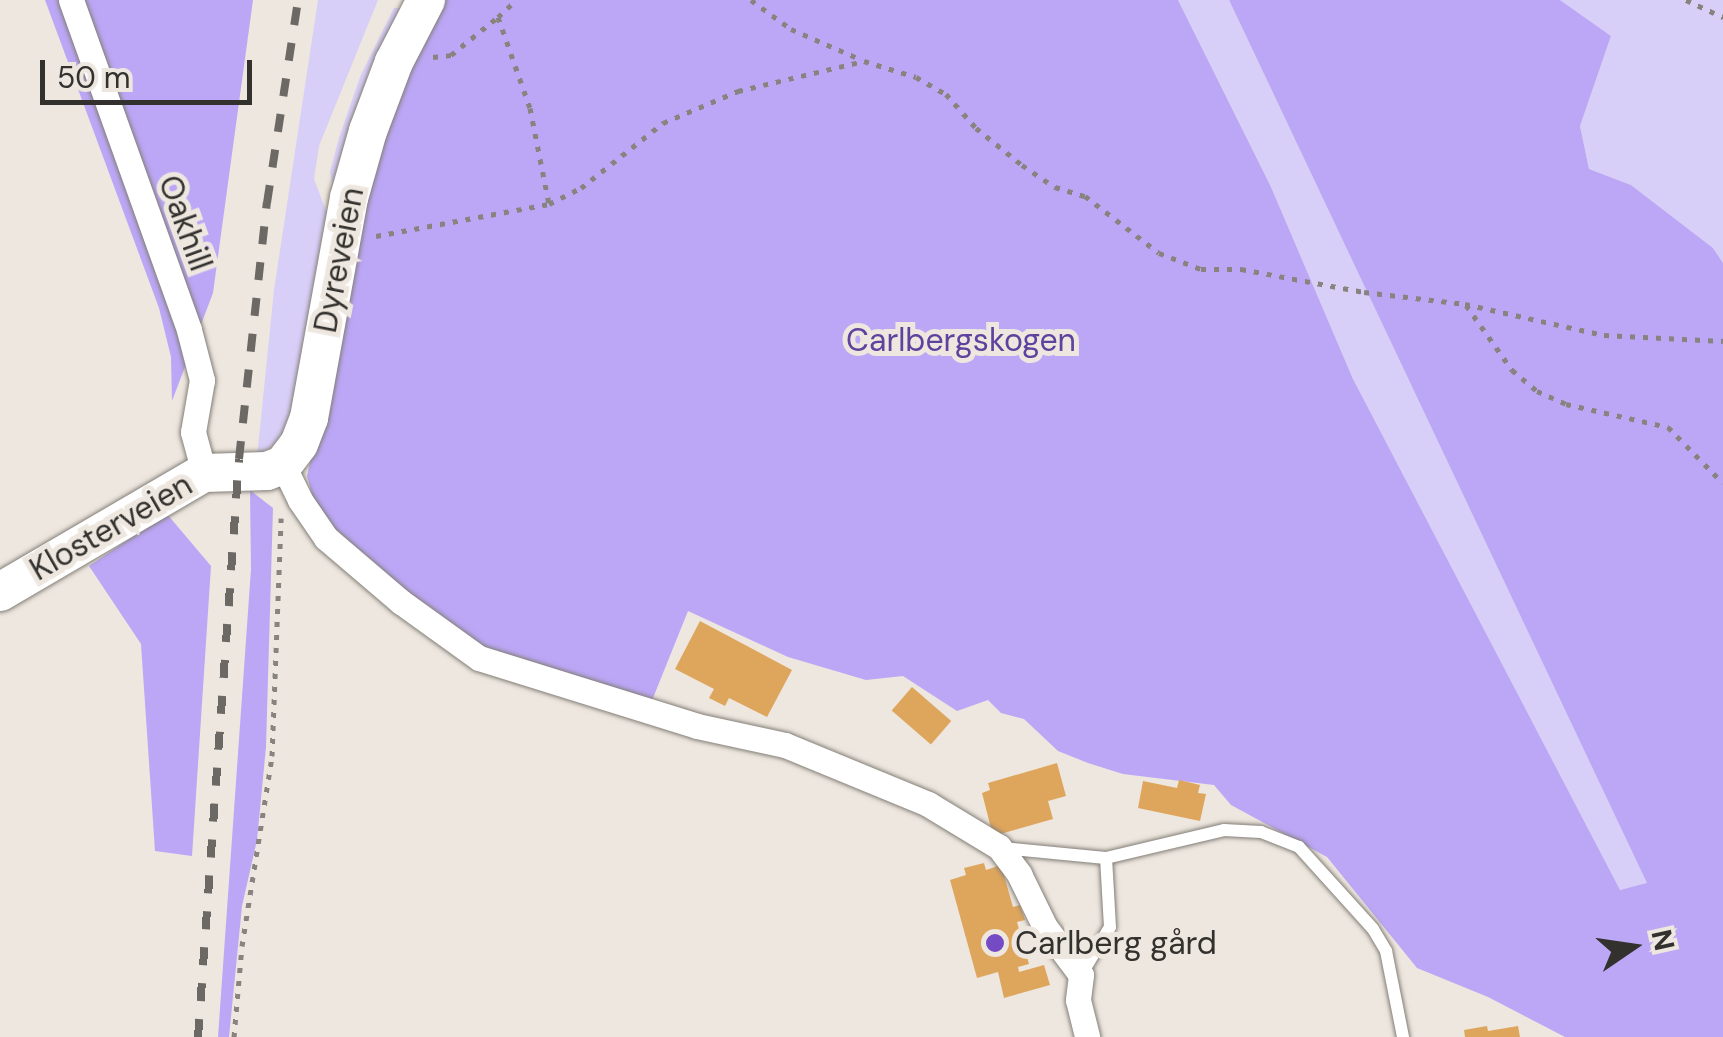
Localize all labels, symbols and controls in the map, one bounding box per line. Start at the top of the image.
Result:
scale bar [45,40,258,102]
text: 50 m [57,58,131,97]
street label: Oakhill [150,170,220,276]
street label: Dyreveien [306,184,372,336]
park label: Carlbergskogen [846,321,1076,359]
street label: Klosterveien [23,465,199,589]
north arrow [1583,897,1683,997]
place label: Carlberg gård [1015,924,1217,962]
text: N [1642,926,1683,954]
marker: Carlberg gård [984,932,1006,954]

